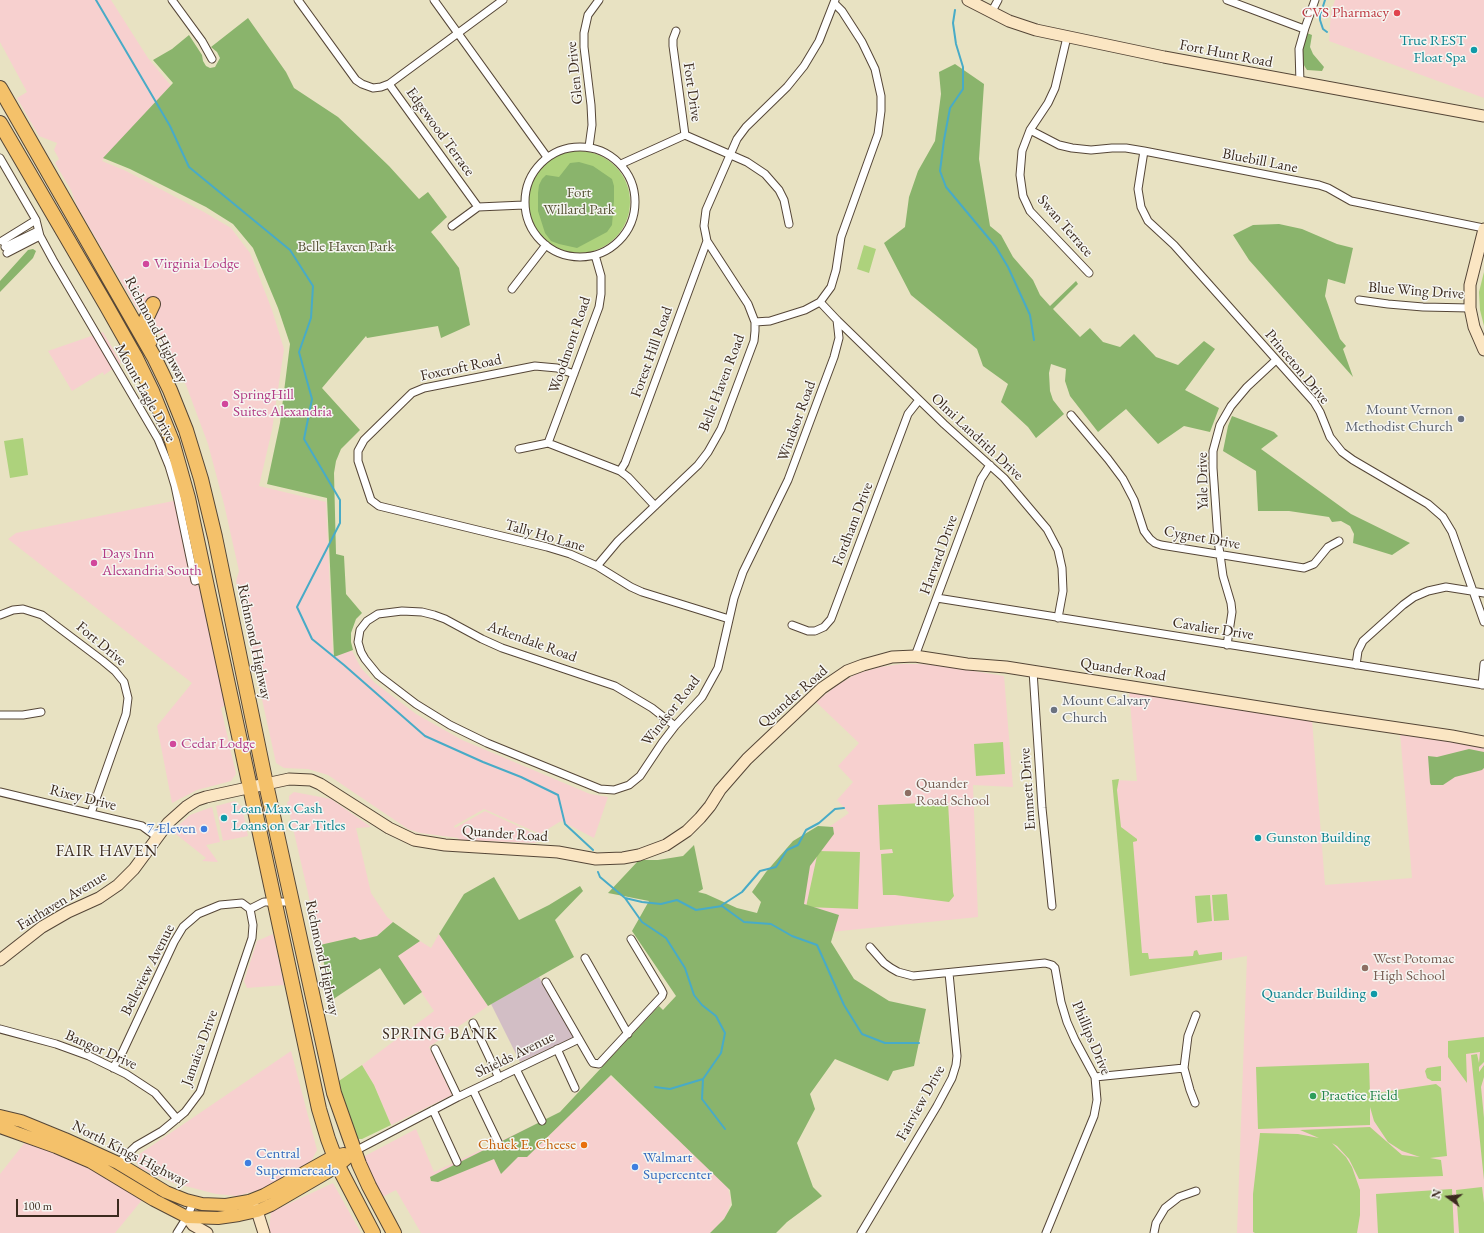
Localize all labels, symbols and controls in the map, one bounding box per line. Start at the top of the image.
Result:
place label: CVS Pharmacy [1302,4,1389,22]
marker: CVS Pharmacy [1392,8,1402,18]
place label: True REST Float Spa [1400,32,1466,67]
street label: Fort Hunt Road [1178,36,1274,72]
street label: Glen Drive [563,41,587,105]
marker: True REST Float Spa [1469,45,1479,55]
street label: Fort Drive [679,61,705,123]
street label: Edgewood Terrace [402,84,478,180]
street label: Bluebill Lane [1221,145,1299,177]
park label: Fort Willard Park [543,184,615,219]
street label: Swan Terrace [1033,191,1097,261]
park label: Belle Haven Park [297,238,395,256]
place label: Virginia Lodge [154,255,239,273]
marker: Virginia Lodge [141,259,151,269]
street label: Richmond Highway [120,274,192,386]
street label: Blue Wing Drive [1368,279,1464,303]
street label: Woodmont Road [545,294,595,396]
street label: Forest Hill Road [627,304,677,400]
street label: Princeton Drive [1261,326,1333,408]
street label: Belle Haven Road [695,332,749,434]
street label: Mount Eagle Drive [111,341,179,445]
street label: Foxcroft Road [419,351,503,385]
street label: Windsor Road [774,378,820,464]
place label: SpringHill Suites Alexandria [233,386,332,421]
street label: Olmi Landrith Drive [927,390,1027,484]
marker: SpringHill Suites Alexandria [220,399,230,409]
place label: Mount Vernon Methodist Church [1345,401,1453,436]
marker: Mount Vernon Methodist Church [1456,414,1466,424]
street label: Yale Drive [1193,452,1213,510]
street label: Fordham Drive [829,480,877,568]
street label: Harvard Drive [916,513,962,597]
street label: Tally Ho Lane [503,516,587,556]
street label: Cygnet Drive [1162,522,1242,554]
place label: Days Inn Alexandria South [102,545,202,580]
marker: Days Inn Alexandria South [89,558,99,568]
street label: Richmond Highway [233,582,275,702]
street label: Cavalier Drive [1171,614,1255,644]
street label: Fort Drive [72,618,130,670]
street label: Arkendale Road [485,618,579,666]
street label: Quander Road [1079,654,1167,686]
street label: Quander Road [755,662,831,732]
street label: Windsor Road [638,672,704,750]
place label: Mount Calvary Church [1062,692,1150,727]
marker: Mount Calvary Church [1049,705,1059,715]
place label: Cedar Lodge [181,735,255,753]
marker: Cedar Lodge [168,739,178,749]
street label: Emmett Drive [1016,747,1040,831]
place label: Quander Road School [916,775,989,810]
street label: Rixey Drive [48,781,118,815]
marker: Quander Road School [903,788,913,798]
place label: Loan Max Cash Loans on Car Titles [232,800,345,835]
marker: Loan Max Cash Loans on Car Titles [219,813,229,823]
place label: 7-Eleven [147,820,196,838]
street label: Quander Road [461,822,549,846]
marker: 7-Eleven [199,824,209,834]
place label: Gunston Building [1266,829,1370,847]
marker: Gunston Building [1253,833,1263,843]
district label: FAIR HAVEN [56,842,158,862]
street label: Fairhaven Avenue [14,867,110,935]
street label: Richmond Highway [301,898,343,1018]
street label: Belleview Avenue [117,921,179,1019]
place label: West Potomac High School [1373,950,1454,985]
marker: West Potomac High School [1360,963,1370,973]
place label: Quander Building [1262,985,1366,1003]
marker: Quander Building [1369,989,1379,999]
street label: Phillips Drive [1067,998,1115,1078]
street label: Jamaica Drive [178,1008,222,1088]
district label: SPRING BANK [382,1025,498,1045]
street label: Bangor Drive [62,1026,140,1074]
street label: Shields Avenue [472,1028,558,1082]
street label: Fairview Drive [893,1062,949,1144]
place label: Practice Field [1321,1087,1398,1105]
marker: Practice Field [1308,1091,1318,1101]
street label: North Kings Highway [69,1117,191,1191]
place label: Chuck E. Cheese [478,1136,576,1154]
marker: Chuck E. Cheese [579,1140,589,1150]
place label: Central Supermercado [256,1145,339,1180]
place label: Walmart Supercenter [643,1149,712,1184]
marker: Central Supermercado [243,1158,253,1168]
marker: Walmart Supercenter [630,1162,640,1172]
north arrow [1428,1177,1468,1217]
text: N [1428,1188,1444,1200]
scale bar [18,1191,121,1217]
text: 100 m [23,1198,52,1214]

